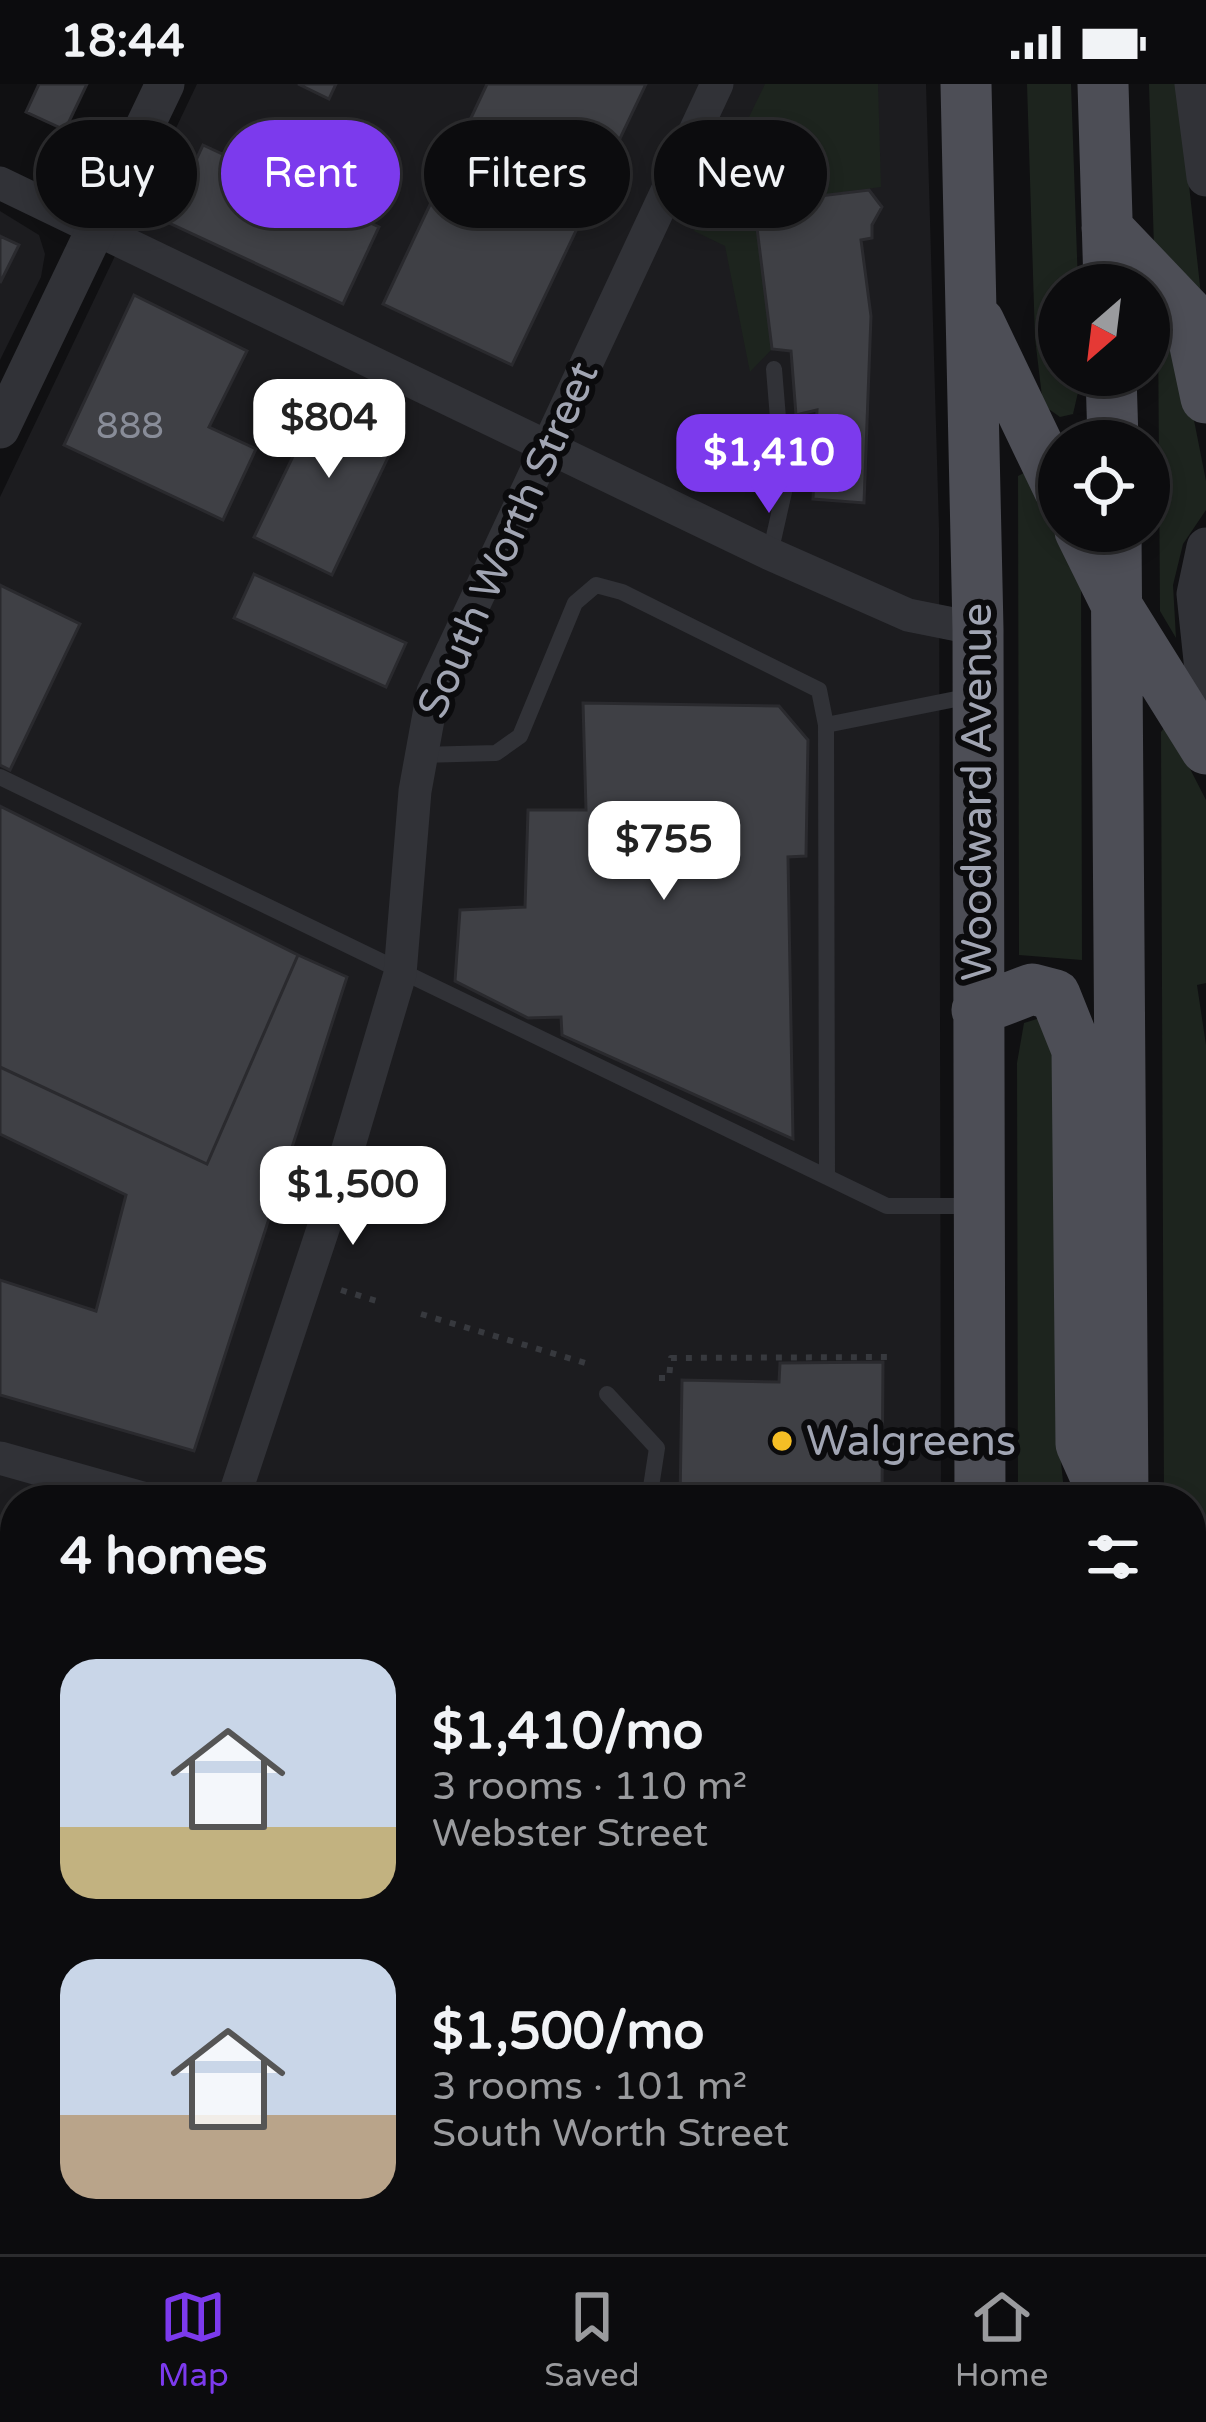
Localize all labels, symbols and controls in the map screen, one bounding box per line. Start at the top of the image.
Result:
text: 18:44 [60,15,185,69]
chip: Buy [36,120,197,228]
chip: Rent [221,120,400,228]
chip: Filters [424,120,630,228]
chip: New [654,120,827,228]
north arrow [1038,264,1170,396]
map controls [1038,264,1170,552]
street label: South Worth Street [407,354,609,726]
pin: $804 [258,379,400,481]
text: $804 [280,394,378,441]
house number: 888 [96,405,164,448]
pin: $1,410 [671,414,867,516]
button: locate [1038,420,1170,552]
text: $1,410 [703,429,835,476]
street label: Woodward Avenue [952,603,1003,981]
pin: $755 [593,801,735,903]
text: $755 [615,816,713,863]
pin: $1,500 [255,1146,451,1248]
text: $1,500 [287,1161,419,1208]
place label: Walgreens [806,1416,1016,1467]
marker: Walgreens [769,1428,795,1454]
icon: filters [1080,1524,1146,1590]
text: 4 homes [60,1526,268,1588]
text: $1,410/mo [432,1701,703,1763]
icon: home [156,1707,300,1851]
text: 3 rooms · 110 m² [432,1763,747,1810]
text: Webster Street [432,1810,708,1857]
text: $1,500/mo [432,2001,704,2063]
icon: home [156,2007,300,2151]
text: 3 rooms · 101 m² [432,2063,747,2110]
text: South Worth Street [432,2110,789,2157]
tab: Map [158,2284,229,2395]
tab: Saved [544,2284,640,2395]
tab: Home [955,2284,1048,2395]

